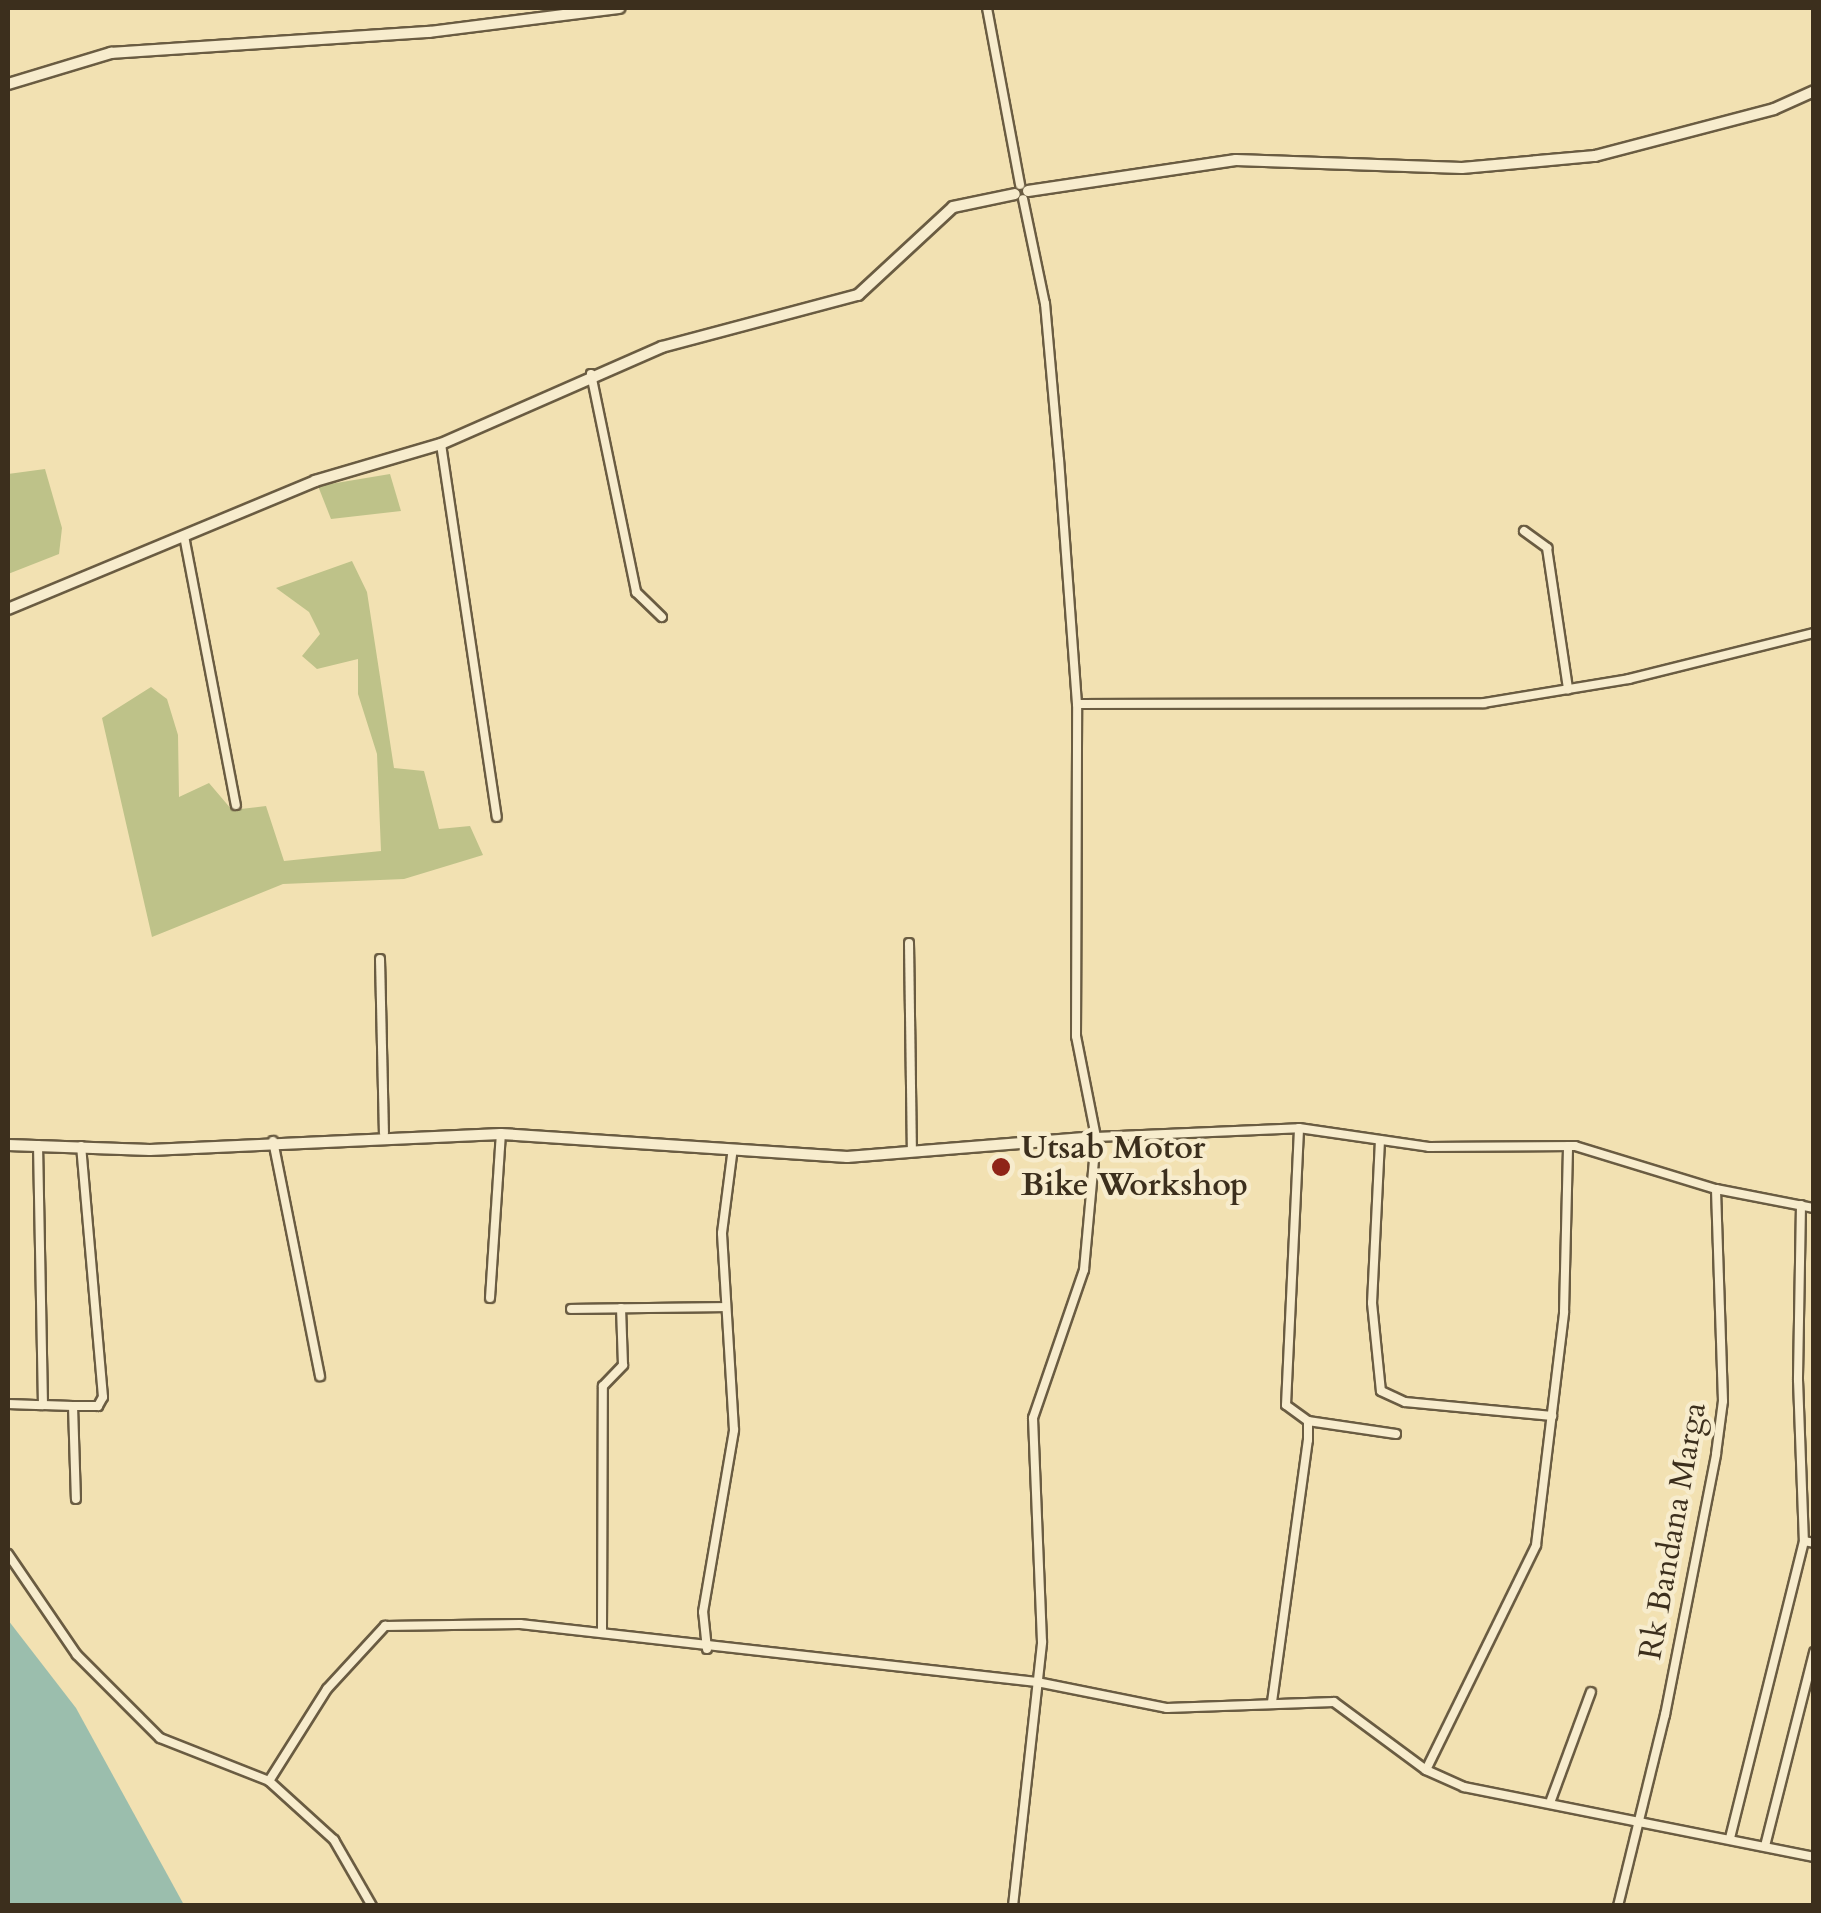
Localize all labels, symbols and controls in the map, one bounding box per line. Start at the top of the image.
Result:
place label: Utsab Motor Bike Workshop [1021,1130,1248,1205]
marker: Utsab Motor Bike Workshop [990,1156,1012,1178]
street label: Rk Bandana Marga [1631,1399,1715,1663]

